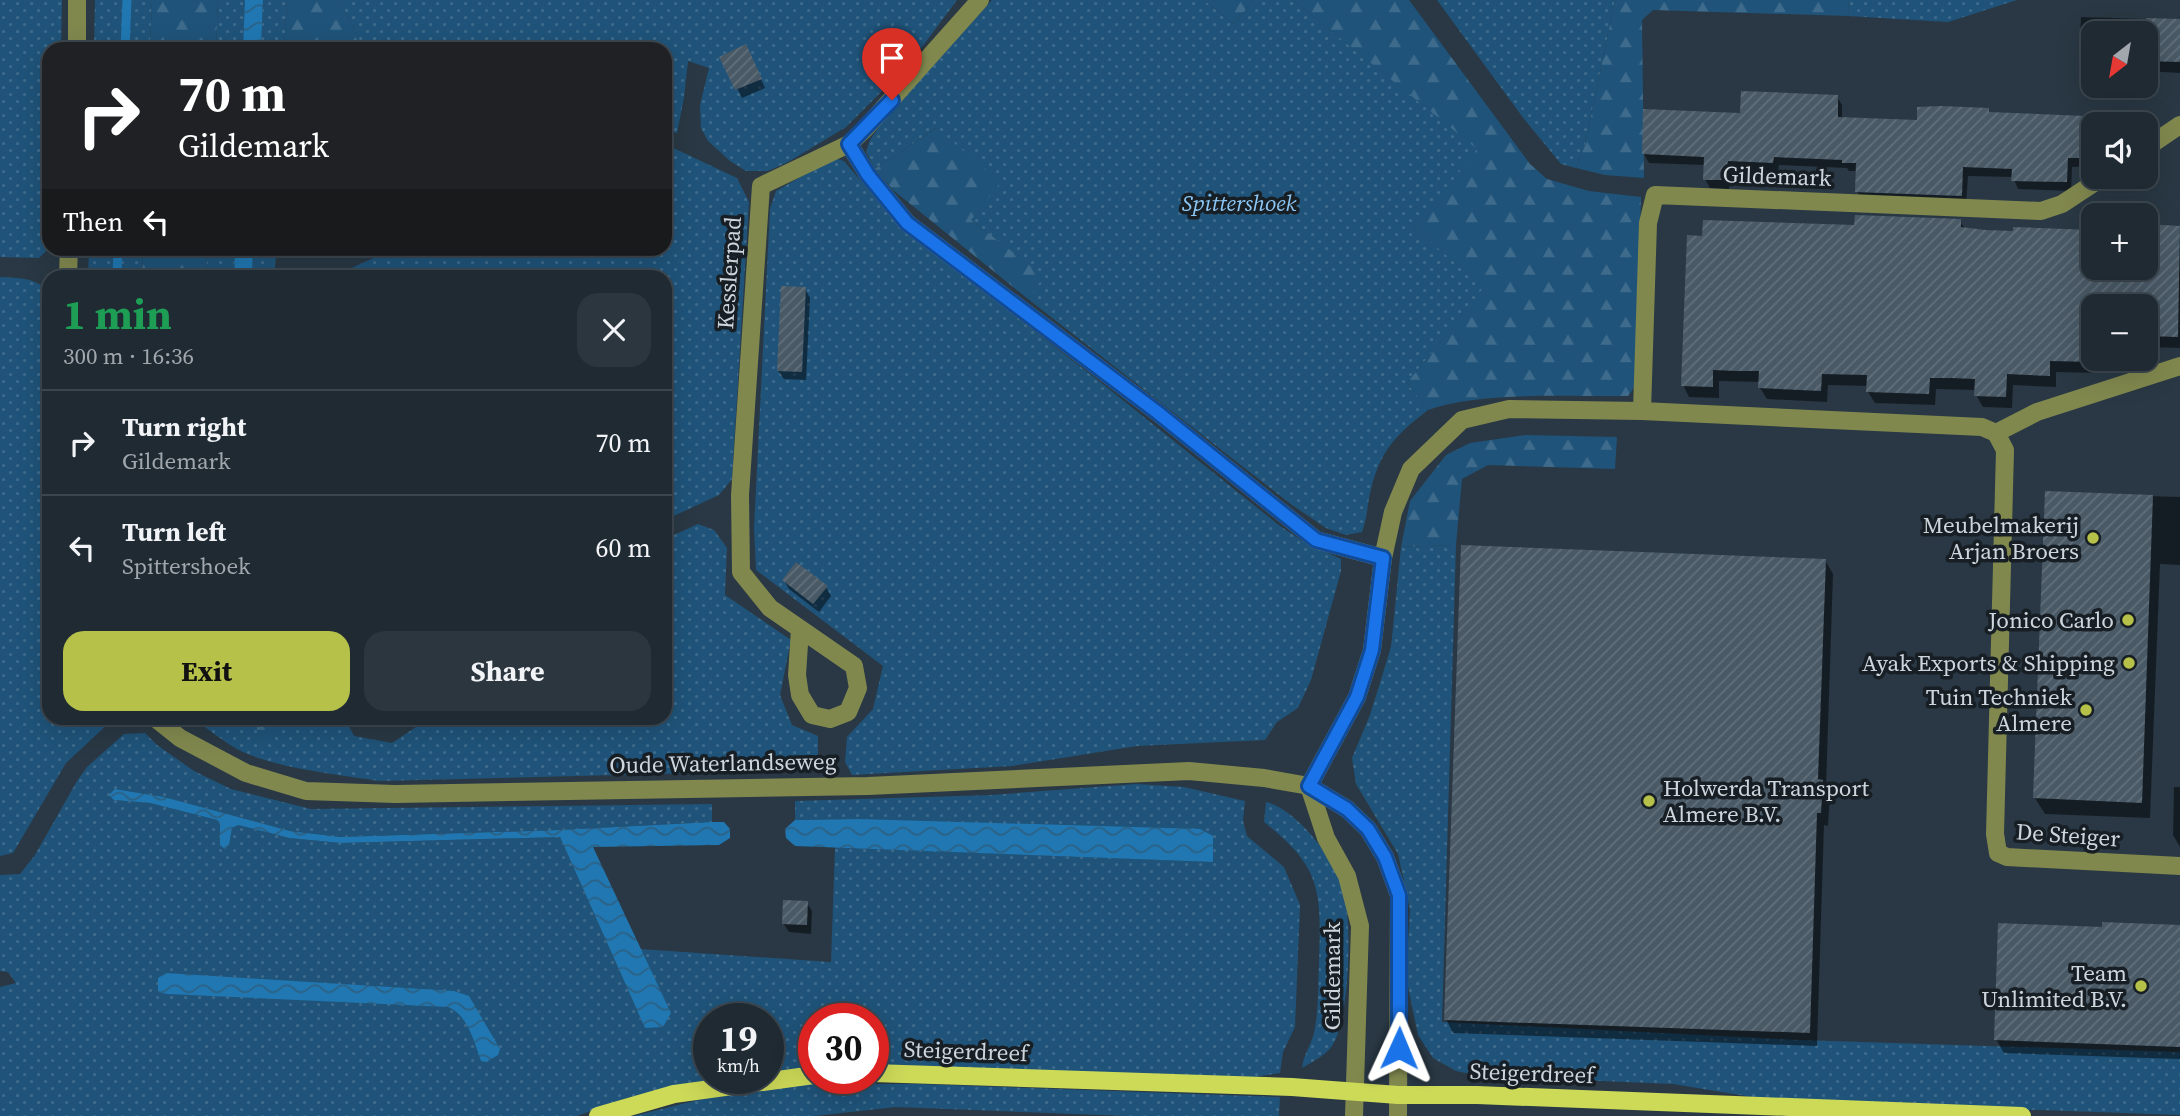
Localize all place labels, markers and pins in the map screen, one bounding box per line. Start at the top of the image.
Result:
pin [862,28,922,100]
place label: Meubelmakerij Arjan Broers [1923,509,2079,567]
marker: Meubelmakerij Arjan Broers [2085,530,2101,546]
place label: Jonico Carlo [1987,604,2114,636]
marker: Jonico Carlo [2120,612,2136,628]
place label: Ayak Exports & Shipping [1862,647,2115,679]
marker: Ayak Exports & Shipping [2121,655,2137,671]
place label: Tuin Techniek Almere [1926,681,2072,739]
marker: Tuin Techniek Almere [2078,702,2094,718]
place label: Holwerda Transport Almere B.V. [1663,772,1870,830]
marker: Holwerda Transport Almere B.V. [1641,793,1657,809]
place label: Team Unlimited B.V. [1981,957,2127,1015]
marker: Team Unlimited B.V. [2133,978,2149,994]

